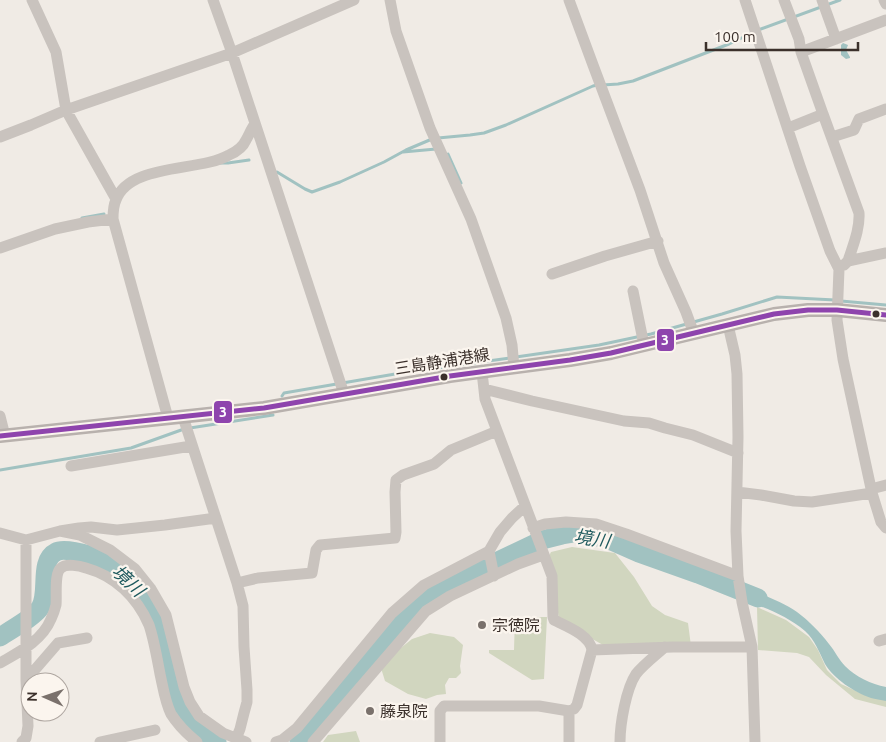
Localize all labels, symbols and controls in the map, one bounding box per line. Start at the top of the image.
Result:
scale bar [706,20,858,52]
text: 100 m [714,28,756,45]
unlabelled marker [871,309,881,319]
line badge: 3 [656,328,675,352]
text: 3 [661,332,669,348]
street label: 三島静浦港線 [393,345,491,377]
unlabelled marker [439,372,449,382]
line badge: 3 [213,400,233,424]
text: 3 [219,404,227,420]
water label: 境川 [573,525,613,551]
water label: 境川 [109,561,150,601]
place label: 宗徳院 [492,616,540,634]
marker: 宗徳院 [476,619,488,631]
north arrow [20,672,70,722]
text: N [24,691,40,702]
place label: 藤泉院 [380,702,428,720]
marker: 藤泉院 [364,705,376,717]

